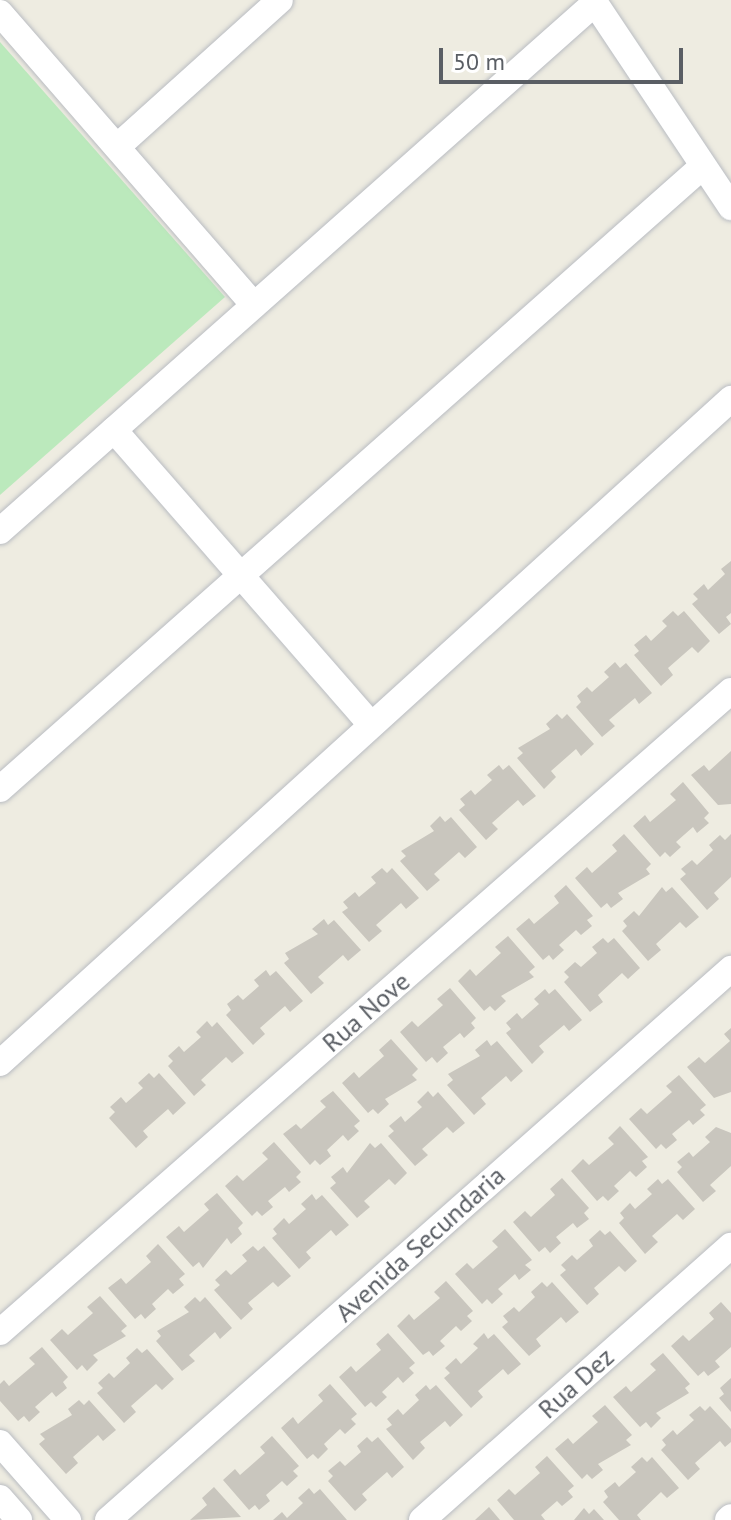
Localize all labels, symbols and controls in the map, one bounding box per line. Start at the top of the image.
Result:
scale bar [443,32,687,82]
text: 50 m [453,46,505,77]
street label: Rua Nove [316,966,416,1058]
street label: Avenida Secundaria [329,1160,511,1328]
street label: Rua Dez [532,1341,620,1425]

